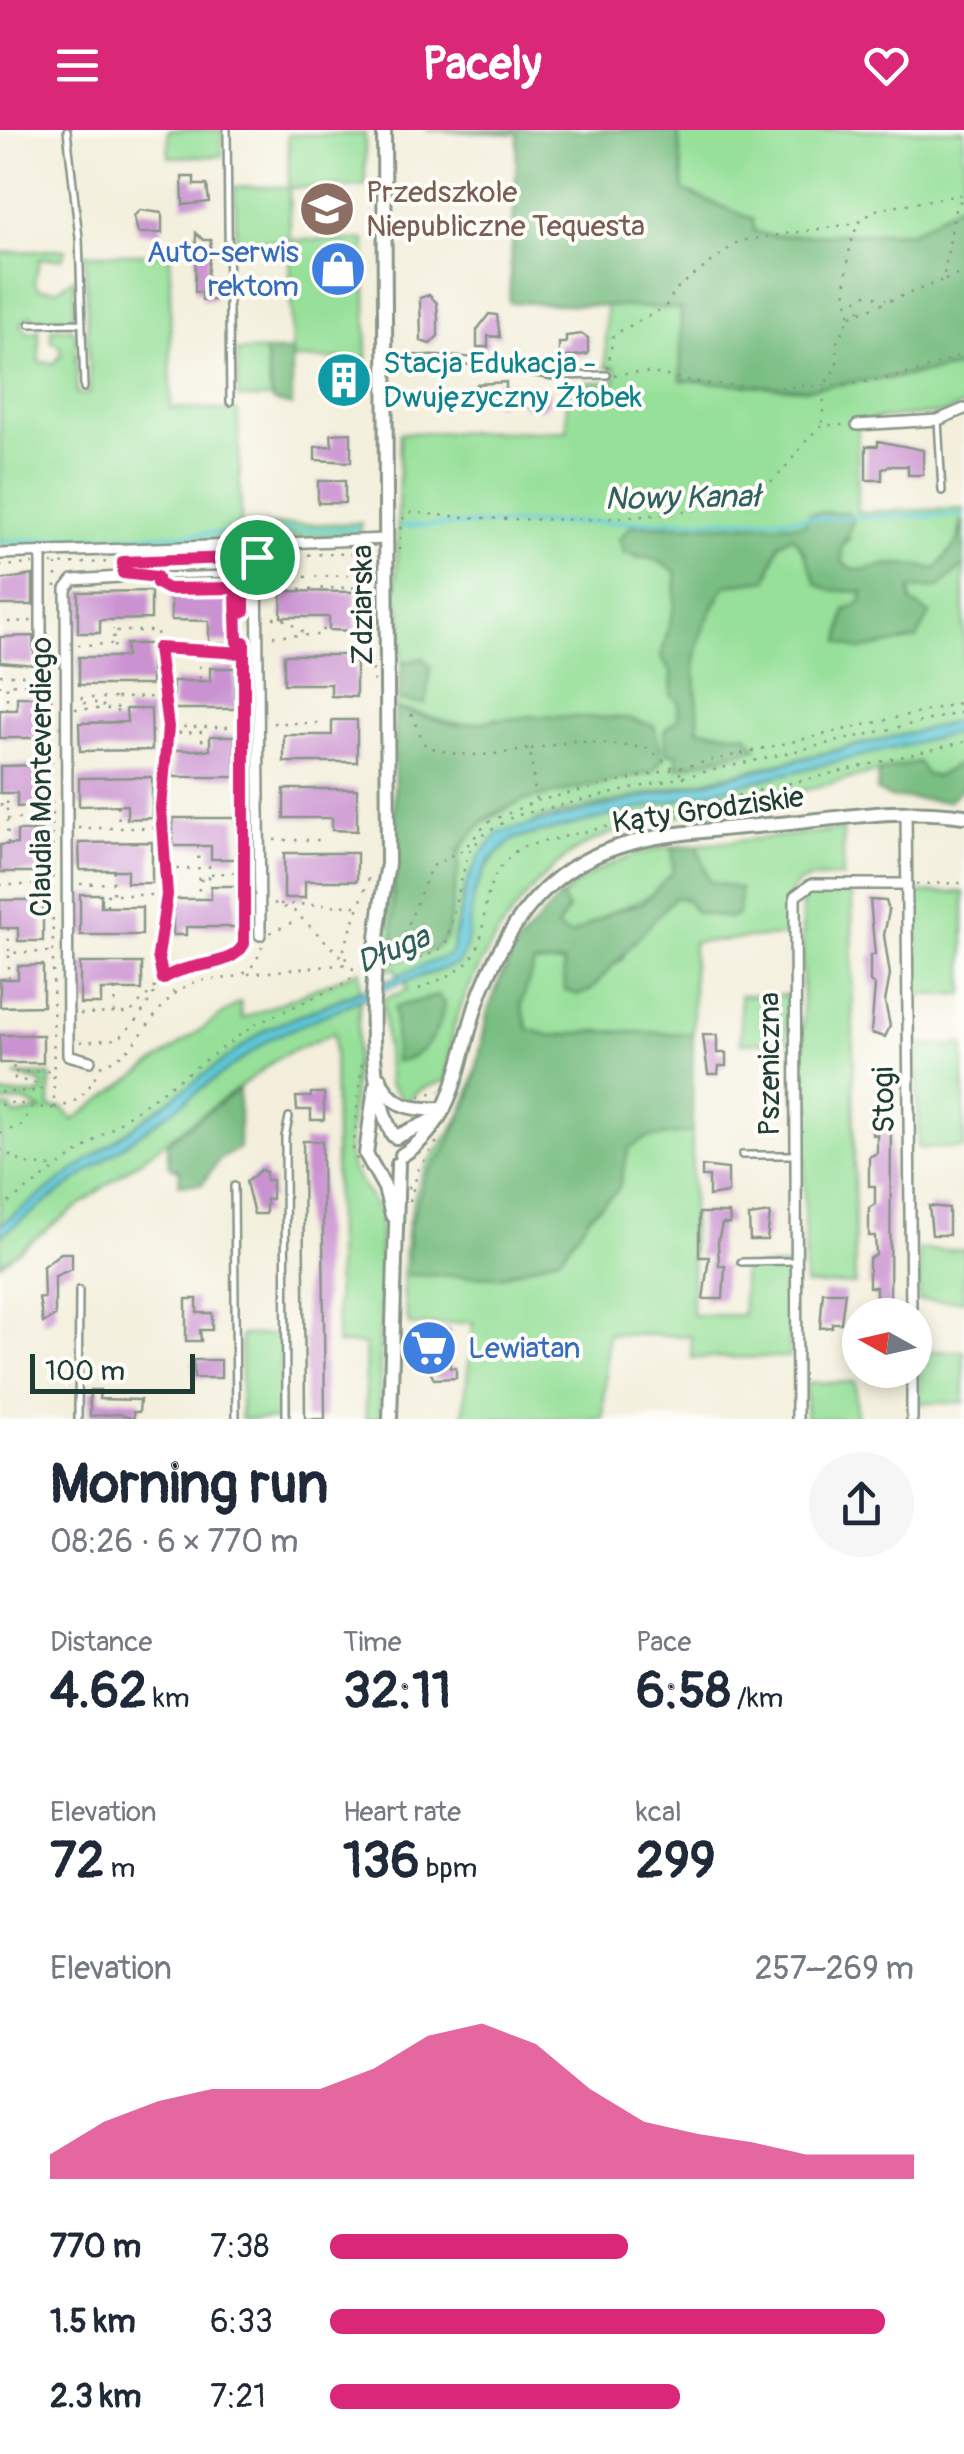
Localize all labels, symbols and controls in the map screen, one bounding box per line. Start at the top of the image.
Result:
text: Pacely [423,37,541,93]
icon: menu [50,38,105,93]
icon: heart [859,38,914,93]
place label: Przedszkole Niepubliczne Tequesta [366,174,645,245]
school or university icon: Przedszkole Niepubliczne Tequesta [297,179,357,239]
place label: Auto-serwis rektom [147,234,299,305]
shop icon: Auto-serwis rektom [308,239,368,299]
place label: Stacja Edukacja - Dwujęzyczny Żłobek [383,345,642,416]
building icon: Stacja Edukacja - Dwujęzyczny Żłobek [314,350,374,410]
water label: Nowy Kanał [604,477,764,519]
pin [215,515,300,600]
icon: arrive [230,530,285,585]
street label: Zdziarska [344,545,381,665]
street label: Claudia Monteverdiego [23,637,60,917]
street label: Kąty Grodziskie [610,778,806,842]
water label: Długa [351,916,437,983]
street label: Pszeniczna [751,992,788,1136]
street label: Stogi [865,1067,903,1133]
north arrow [842,1298,932,1388]
map controls [842,1298,932,1388]
supermarket icon: Lewiatan [399,1318,459,1378]
place label: Lewiatan [468,1330,580,1367]
scale bar [30,1349,195,1394]
text: 100 m [45,1354,125,1389]
text: Morning run [50,1450,328,1519]
button: share [809,1452,914,1557]
text: 08:26 · 6 × 770 m [50,1522,298,1562]
text: Distance [50,1625,152,1660]
text: Time [343,1625,402,1660]
text: Pace [636,1625,691,1660]
text: 4.62 [50,1660,147,1723]
text: 32:11 [343,1660,451,1723]
text: 6:58 [636,1660,731,1723]
text: km [147,1681,190,1716]
text: /km [731,1681,783,1716]
text: Elevation [50,1795,157,1830]
text: Heart rate [343,1795,461,1830]
text: kcal [636,1795,682,1830]
text: 72 [50,1830,104,1893]
text: 136 [343,1830,420,1893]
text: 299 [636,1830,715,1893]
text: m [104,1851,135,1886]
text: bpm [420,1851,477,1886]
text: Elevation [50,1949,172,1989]
text: 257–269 m [755,1949,914,1989]
text: 770 m [50,2227,141,2267]
text: 7:38 [210,2227,269,2267]
text: 1.5 km [50,2302,136,2342]
text: 6:33 [210,2302,273,2342]
text: 2.3 km [50,2377,141,2417]
text: 7:21 [210,2377,266,2417]

